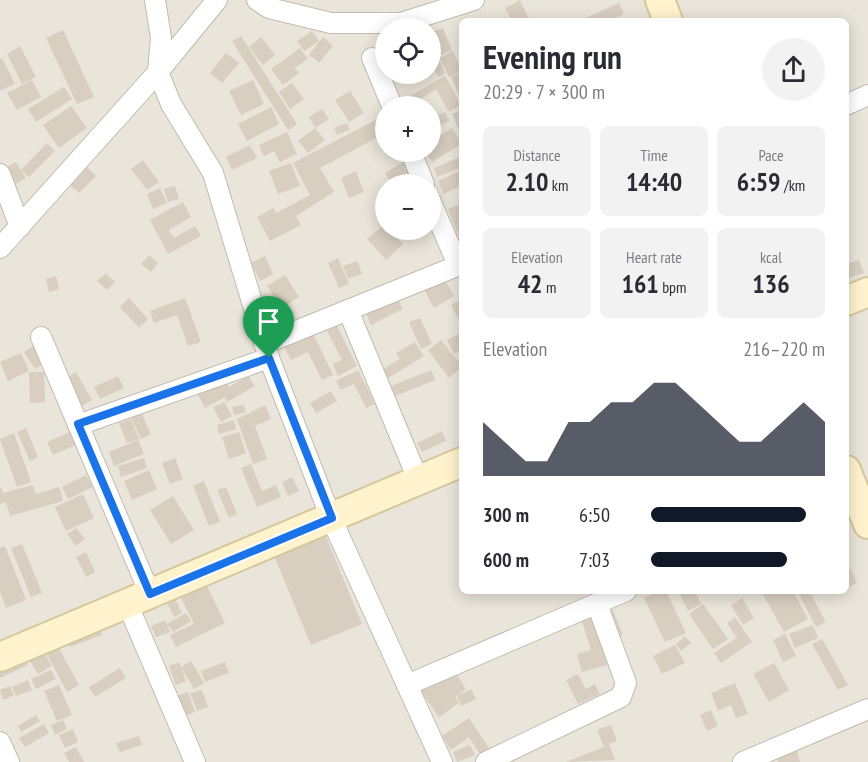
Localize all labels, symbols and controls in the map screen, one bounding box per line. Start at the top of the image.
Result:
map controls [375,18,441,240]
button: locate [375,18,441,84]
text: Evening run [483,35,622,78]
button: share [762,38,825,101]
text: 20:29 · 7 × 300 m [483,79,605,105]
button: + [375,96,441,162]
text: Distance [513,145,561,165]
text: Time [640,145,668,165]
text: Pace [758,145,784,165]
text: 2.10 [506,165,548,198]
text: 14:40 [626,165,682,198]
text: 6:59 [737,165,781,198]
button: − [375,174,441,240]
text: km [548,175,568,195]
text: /km [781,175,805,195]
text: Elevation [511,247,563,267]
text: Heart rate [626,247,682,267]
text: kcal [760,247,782,267]
text: 42 [518,267,543,300]
text: 161 [621,267,659,300]
text: 136 [752,267,790,300]
text: m [543,277,556,297]
text: bpm [659,277,687,297]
pin [243,296,294,358]
icon: arrive [252,305,285,338]
text: Elevation [483,336,547,362]
text: 216–220 m [743,336,825,362]
text: 300 m [483,502,529,528]
text: 6:50 [579,502,610,528]
text: 600 m [483,547,529,573]
text: 7:03 [579,547,610,573]

